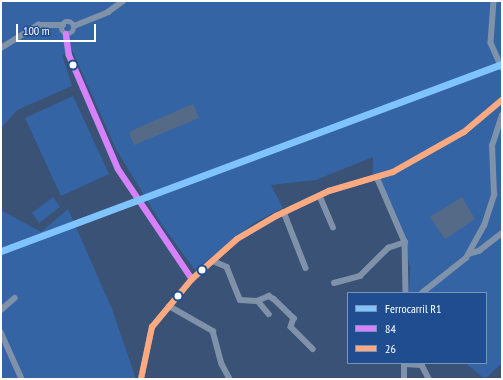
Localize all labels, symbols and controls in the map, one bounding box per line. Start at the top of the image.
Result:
scale bar [18,16,98,42]
text: 100 m [23,23,50,38]
unlabelled marker [68,60,78,70]
unlabelled marker [197,265,207,275]
unlabelled marker [173,291,183,301]
legend [347,292,487,364]
text: Ferrocarril R1 [385,301,441,316]
text: 84 [385,321,396,336]
text: 26 [385,341,396,356]

